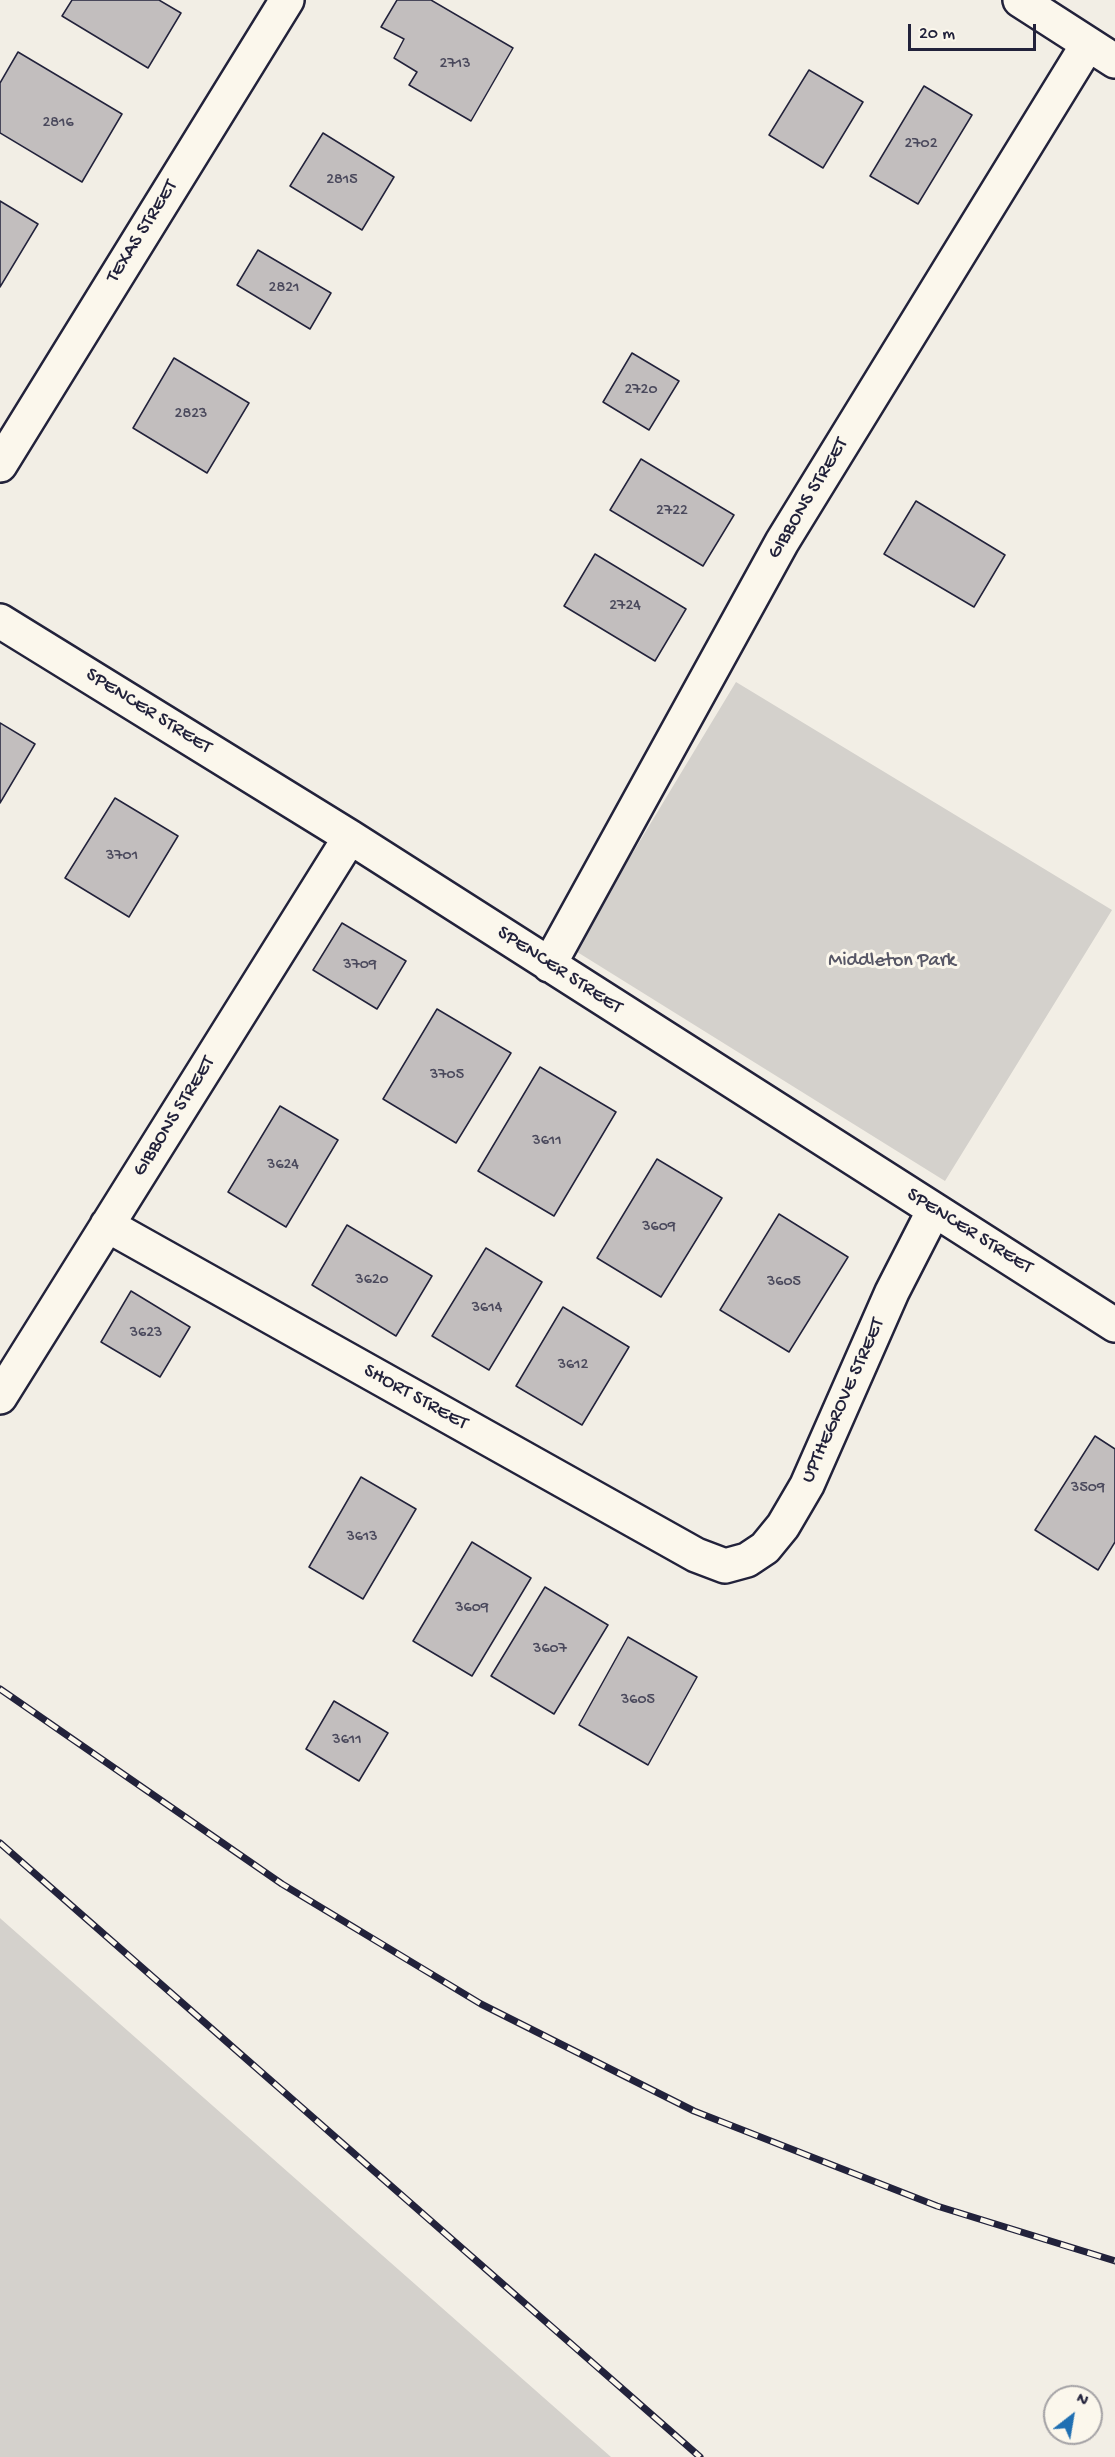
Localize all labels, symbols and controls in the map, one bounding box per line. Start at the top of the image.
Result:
scale bar [911,12,1038,50]
text: 20 m [919,24,955,45]
house number: 2713 [440,55,470,75]
house number: 2816 [42,114,74,134]
house number: 2702 [904,135,938,155]
house number: 2815 [326,171,358,191]
street label: TEXAS STREET [102,176,184,288]
house number: 2821 [269,279,299,299]
house number: 2720 [624,381,658,401]
house number: 2823 [175,405,207,425]
street label: GIBBONS STREET [763,434,855,564]
house number: 2722 [656,502,688,522]
house number: 2724 [609,597,641,617]
street label: SPENCER STREET [80,664,216,760]
house number: 3701 [106,847,138,867]
street label: SPENCER STREET [492,922,626,1020]
park label: Middleton Park [828,950,956,974]
house number: 3709 [343,956,377,976]
street label: GIBBONS STREET [129,1053,221,1181]
house number: 3705 [430,1066,464,1086]
house number: 3611 [532,1132,562,1152]
house number: 3624 [267,1156,299,1176]
street label: SPENCER STREET [901,1184,1037,1280]
house number: 3609 [642,1218,676,1238]
house number: 3620 [355,1271,389,1291]
house number: 3605 [767,1273,801,1293]
house number: 3614 [472,1299,502,1319]
street label: UPTHEGROVE STREET [797,1315,891,1487]
house number: 3623 [130,1324,162,1344]
house number: 3612 [558,1356,588,1376]
street label: SHORT STREET [359,1359,471,1437]
house number: 3509 [1071,1479,1105,1499]
house number: 3613 [346,1528,378,1548]
house number: 3609 [455,1599,489,1619]
house number: 3607 [533,1640,567,1660]
house number: 3605 [621,1691,655,1711]
house number: 3611 [332,1731,362,1751]
north arrow [1043,2385,1103,2445]
text: N [1072,2390,1091,2412]

